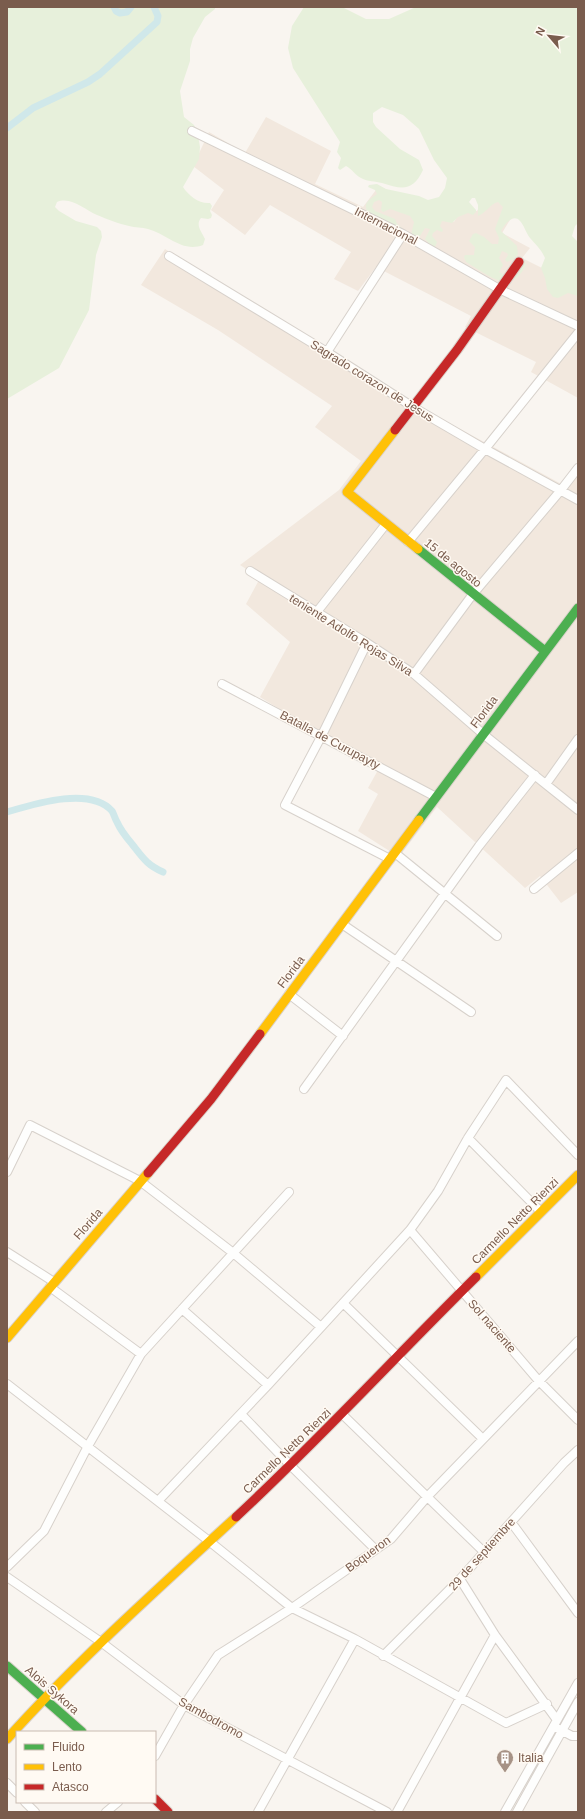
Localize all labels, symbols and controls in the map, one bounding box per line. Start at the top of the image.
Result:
north arrow [529,16,569,56]
text: N [533,25,547,38]
street label: Internacional [352,204,420,248]
street label: Sagrado corazon de Jesus [308,337,436,425]
street label: 15 de agosto [422,536,485,590]
street label: teniente Adolfo Rojas Silva [287,591,416,679]
street label: Florida [467,693,501,731]
street label: Batalla de Curupayty [278,708,382,772]
street label: Florida [274,953,308,991]
street label: Carmello Netto Rienzi [469,1175,561,1267]
street label: Florida [71,1205,106,1242]
street label: Sol naciente [465,1296,519,1356]
street label: Carmello Netto Rienzi [240,1405,334,1497]
street label: 29 de septiembre [446,1515,518,1593]
street label: Boqueron [343,1533,393,1575]
street label: Alois Sykora [22,1663,82,1717]
street label: Sambodromo [176,1694,246,1742]
legend [16,1731,156,1803]
text: Fluido [52,1740,85,1754]
building icon: Italia [495,1748,515,1773]
place label: Italia [518,1751,544,1765]
text: Lento [52,1760,82,1774]
text: Atasco [52,1780,89,1794]

